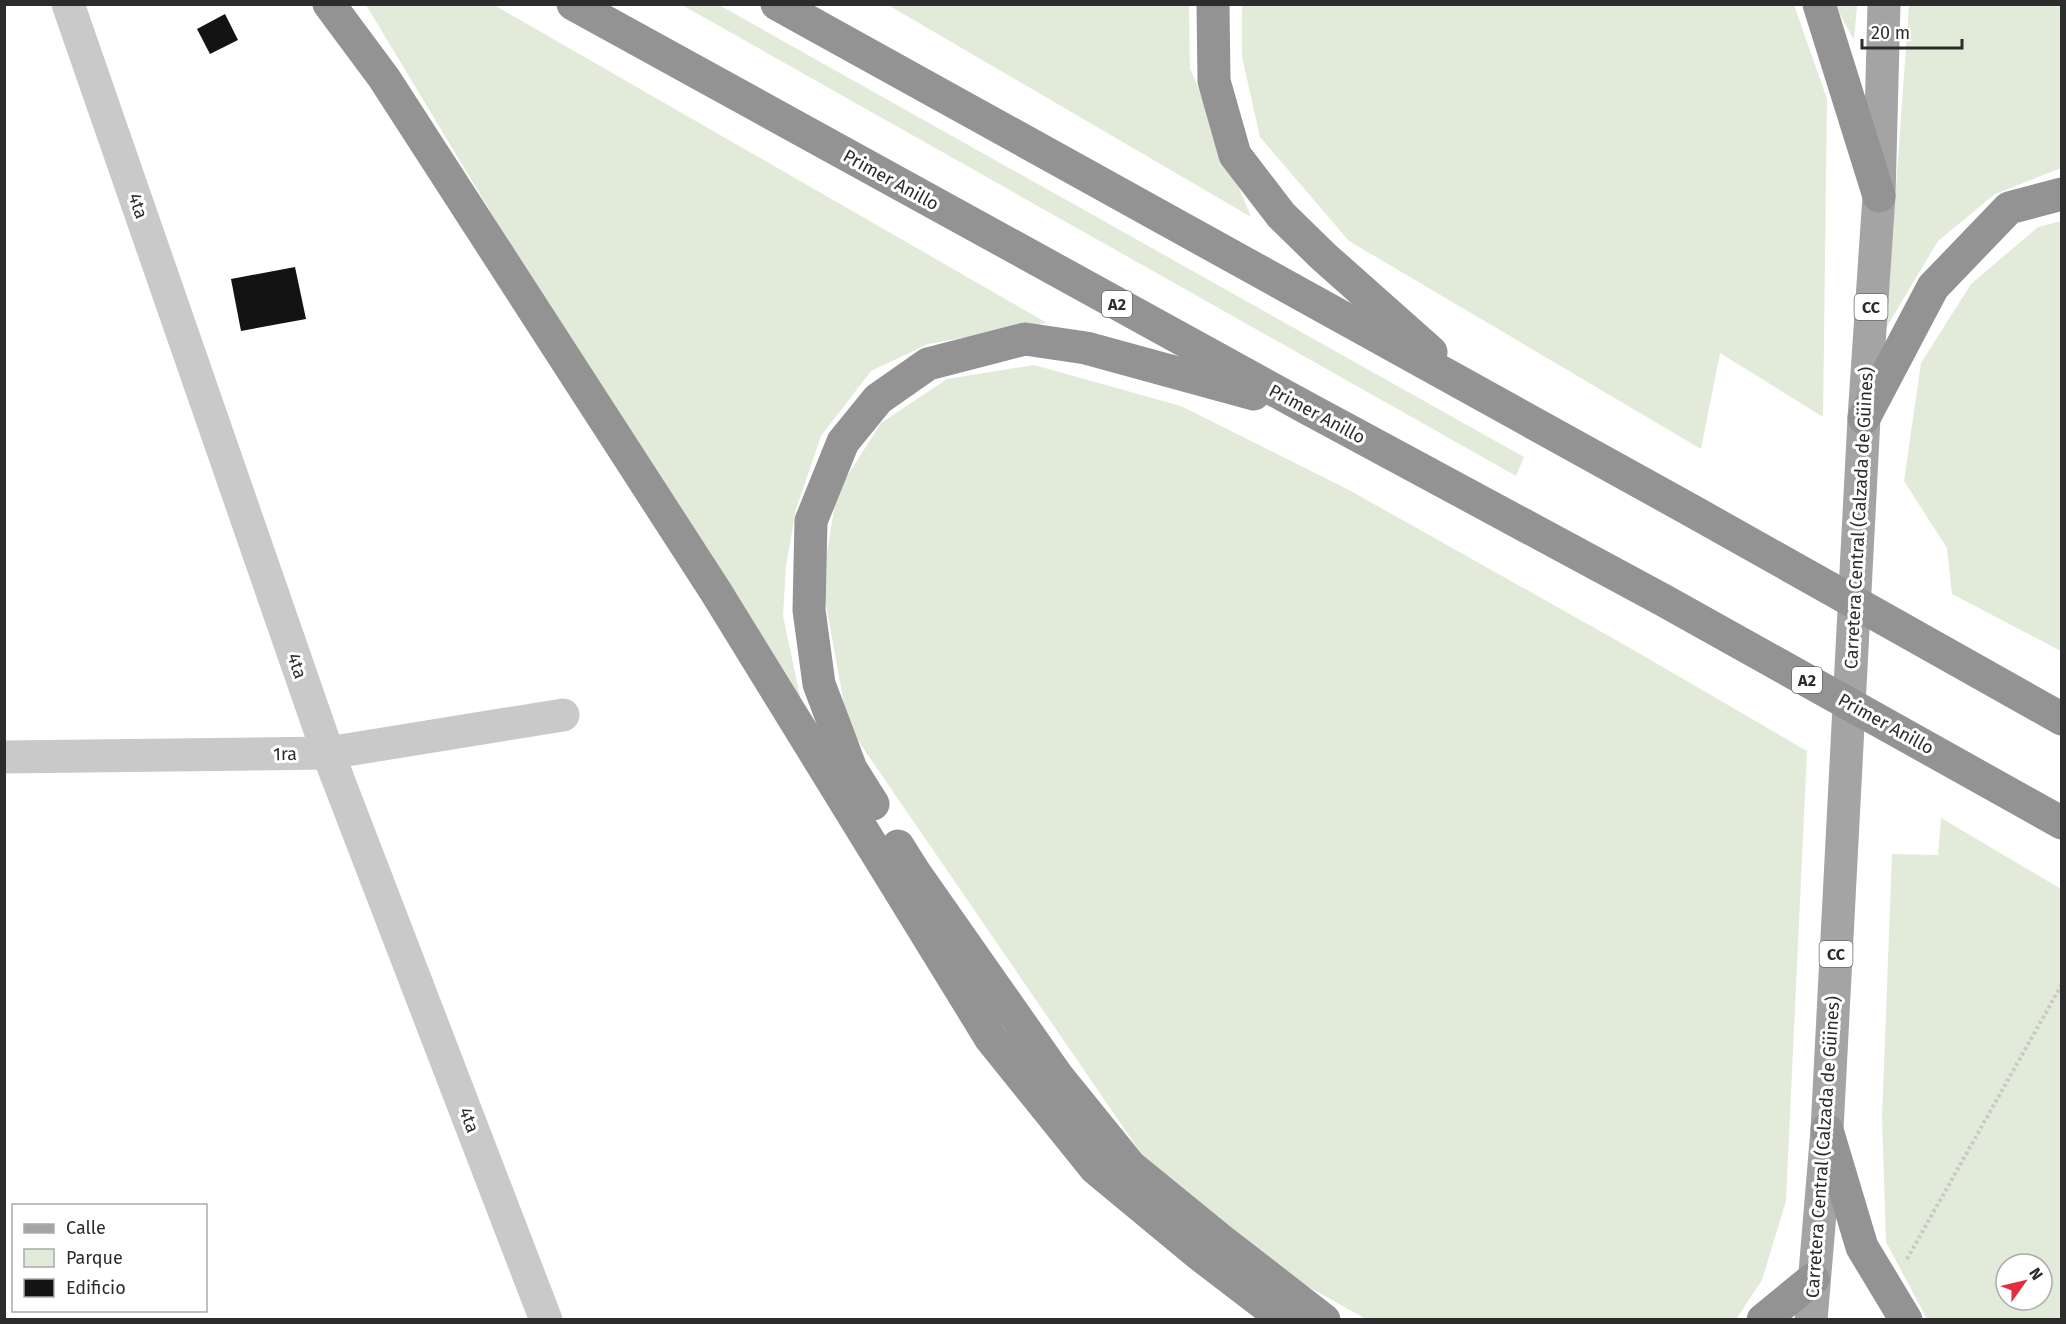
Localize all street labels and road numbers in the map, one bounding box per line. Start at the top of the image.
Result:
street label: Primer Anillo [839,145,943,215]
street label: 4ta [123,190,153,222]
road number: A2 [1102,291,1132,317]
road number: CC [1854,294,1888,320]
street label: Carretera Central (Calzada de Güines) [1840,366,1878,670]
street label: Primer Anillo [1265,379,1369,449]
street label: 4ta [282,650,312,682]
road number: A2 [1792,667,1822,693]
street label: Primer Anillo [1834,689,1938,759]
street label: 1ra [273,743,297,765]
road number: CC [1820,941,1852,967]
street label: Carretera Central (Calzada de Güines) [1801,995,1845,1299]
street label: 4ta [454,1104,484,1136]

